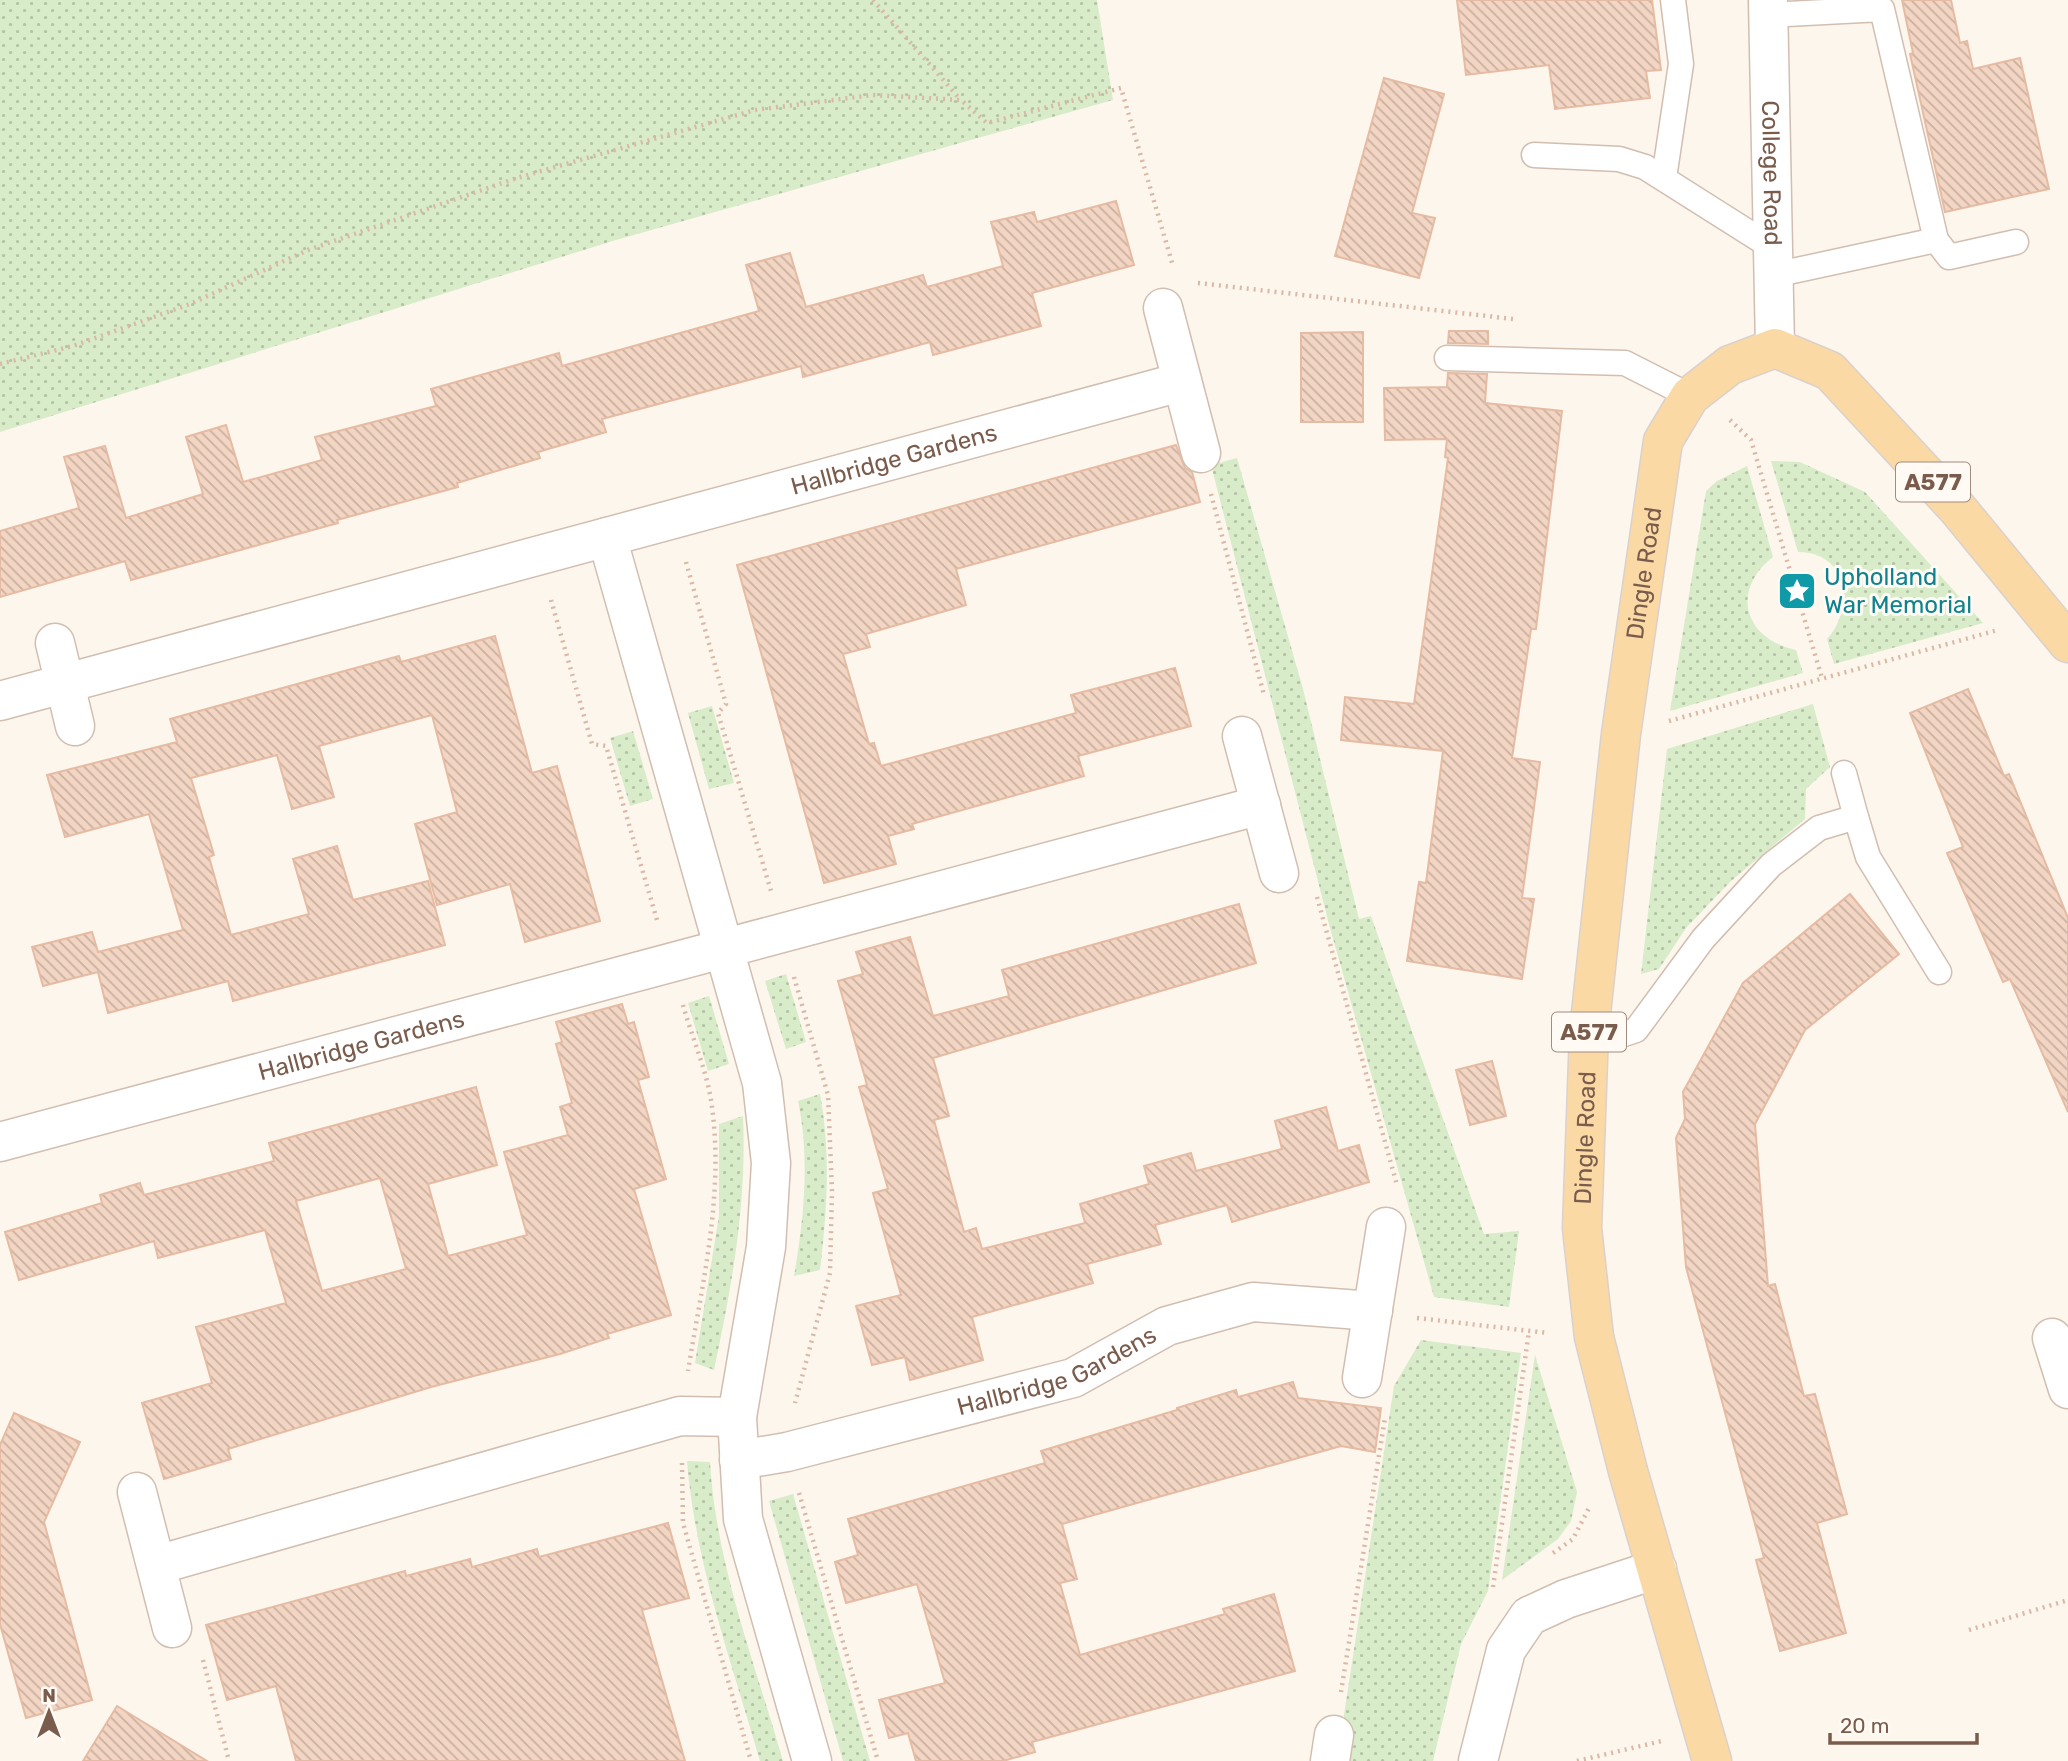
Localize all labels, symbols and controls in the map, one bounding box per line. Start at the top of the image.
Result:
street label: College Road [1756,100,1787,246]
street label: Hallbridge Gardens [788,418,1000,501]
road number: A577 [1896,462,1970,502]
street label: Dingle Road [1621,505,1667,641]
place label: Upholland War Memorial [1824,563,1972,619]
place icon: Upholland War Memorial [1776,570,1818,612]
street label: Hallbridge Gardens [255,1005,467,1086]
road number: A577 [1552,1012,1626,1051]
street label: Dingle Road [1569,1071,1602,1205]
street label: Hallbridge Gardens [954,1321,1161,1421]
north arrow [14,1677,84,1747]
text: N [42,1684,56,1707]
scale bar [1830,1702,1977,1746]
text: 20 m [1840,1713,1889,1738]

